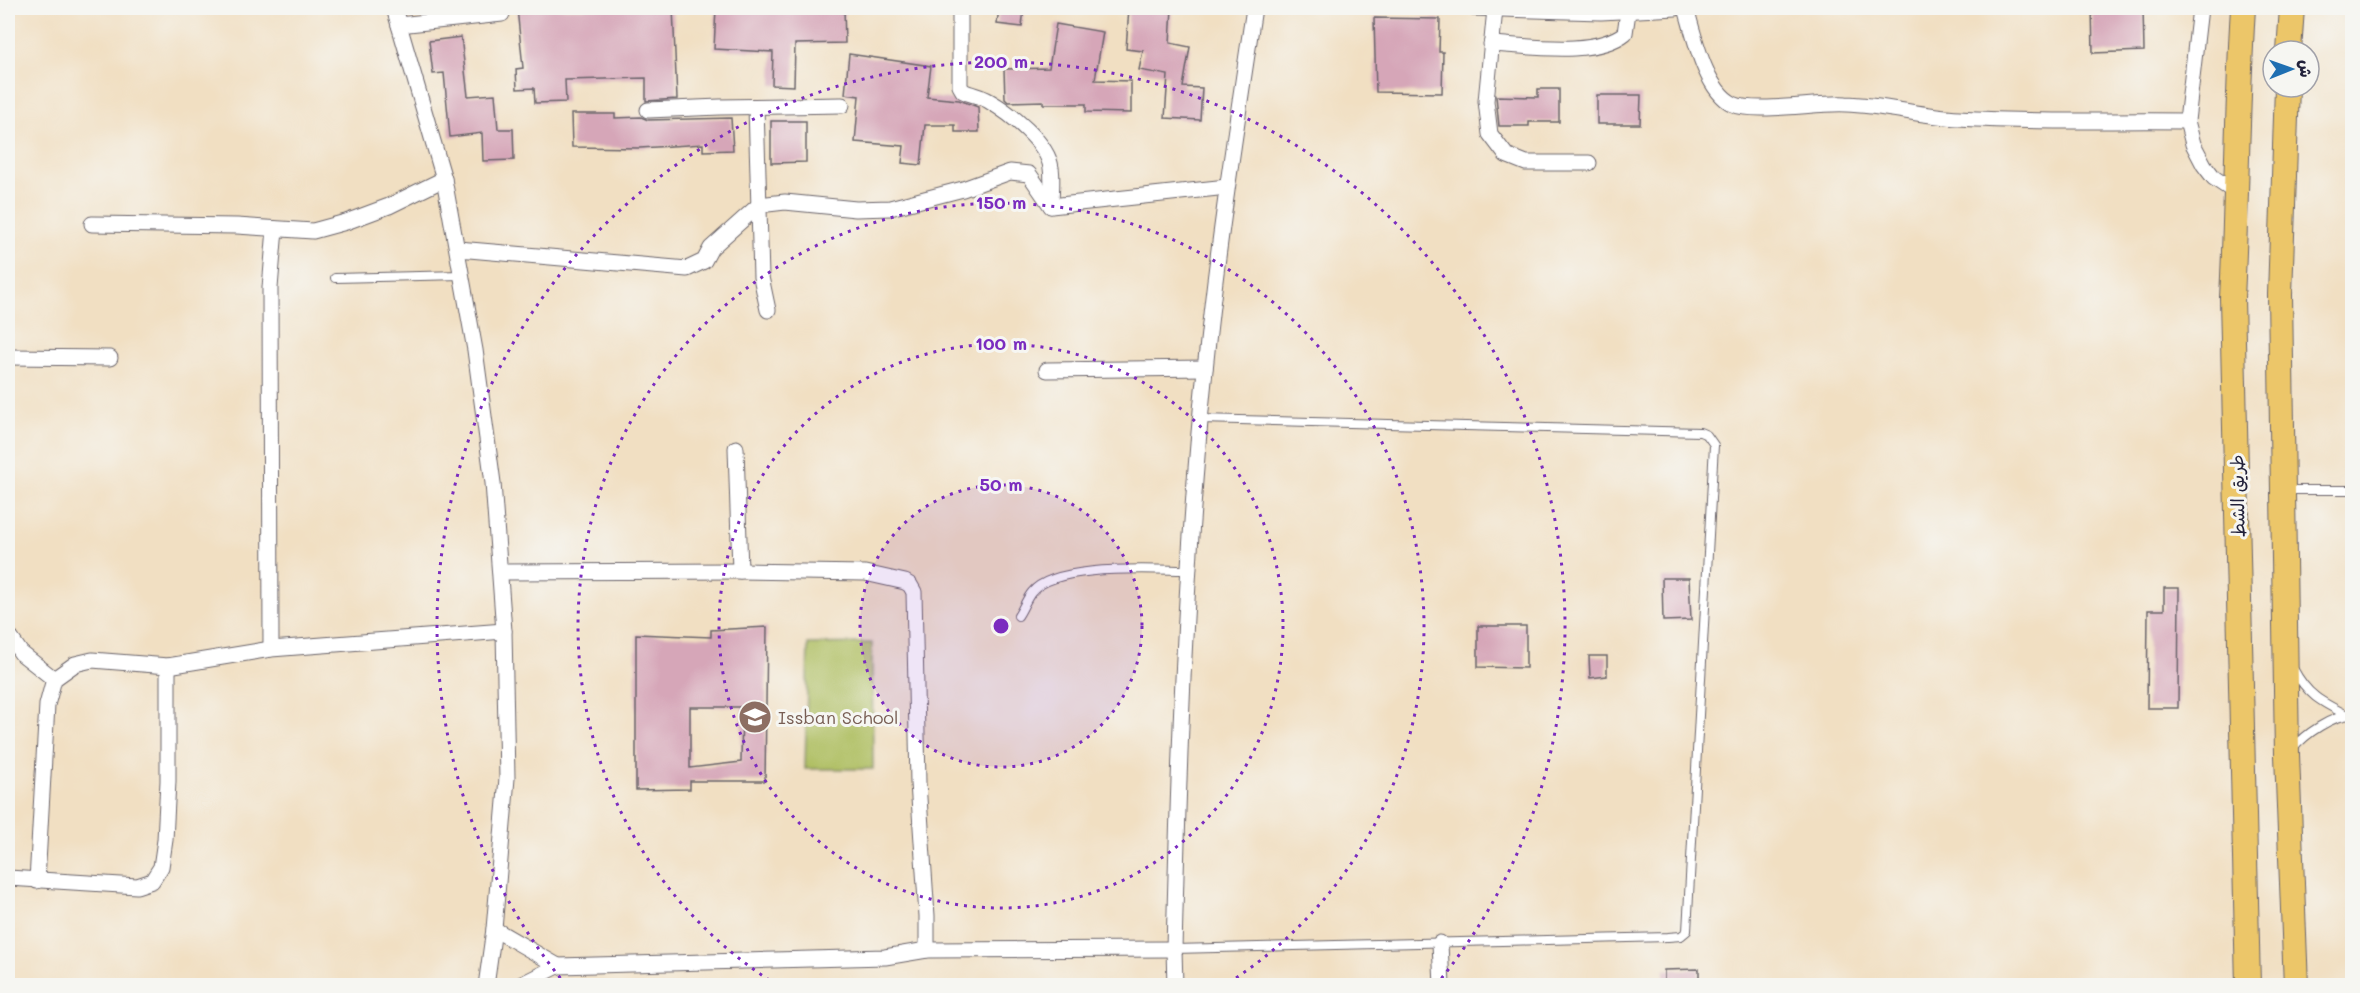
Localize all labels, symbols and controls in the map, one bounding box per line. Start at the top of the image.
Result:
north arrow [2261,39,2321,99]
text: 200 m [974,49,1028,73]
text: ش [2296,60,2317,78]
text: 150 m [976,190,1026,214]
text: 100 m [975,331,1027,355]
street label: طريق الشط [2224,454,2250,538]
text: 50 m [980,472,1022,496]
centre of rings [991,616,1011,636]
school or university icon: Issban School [737,699,773,735]
place label: Issban School [778,705,899,729]

